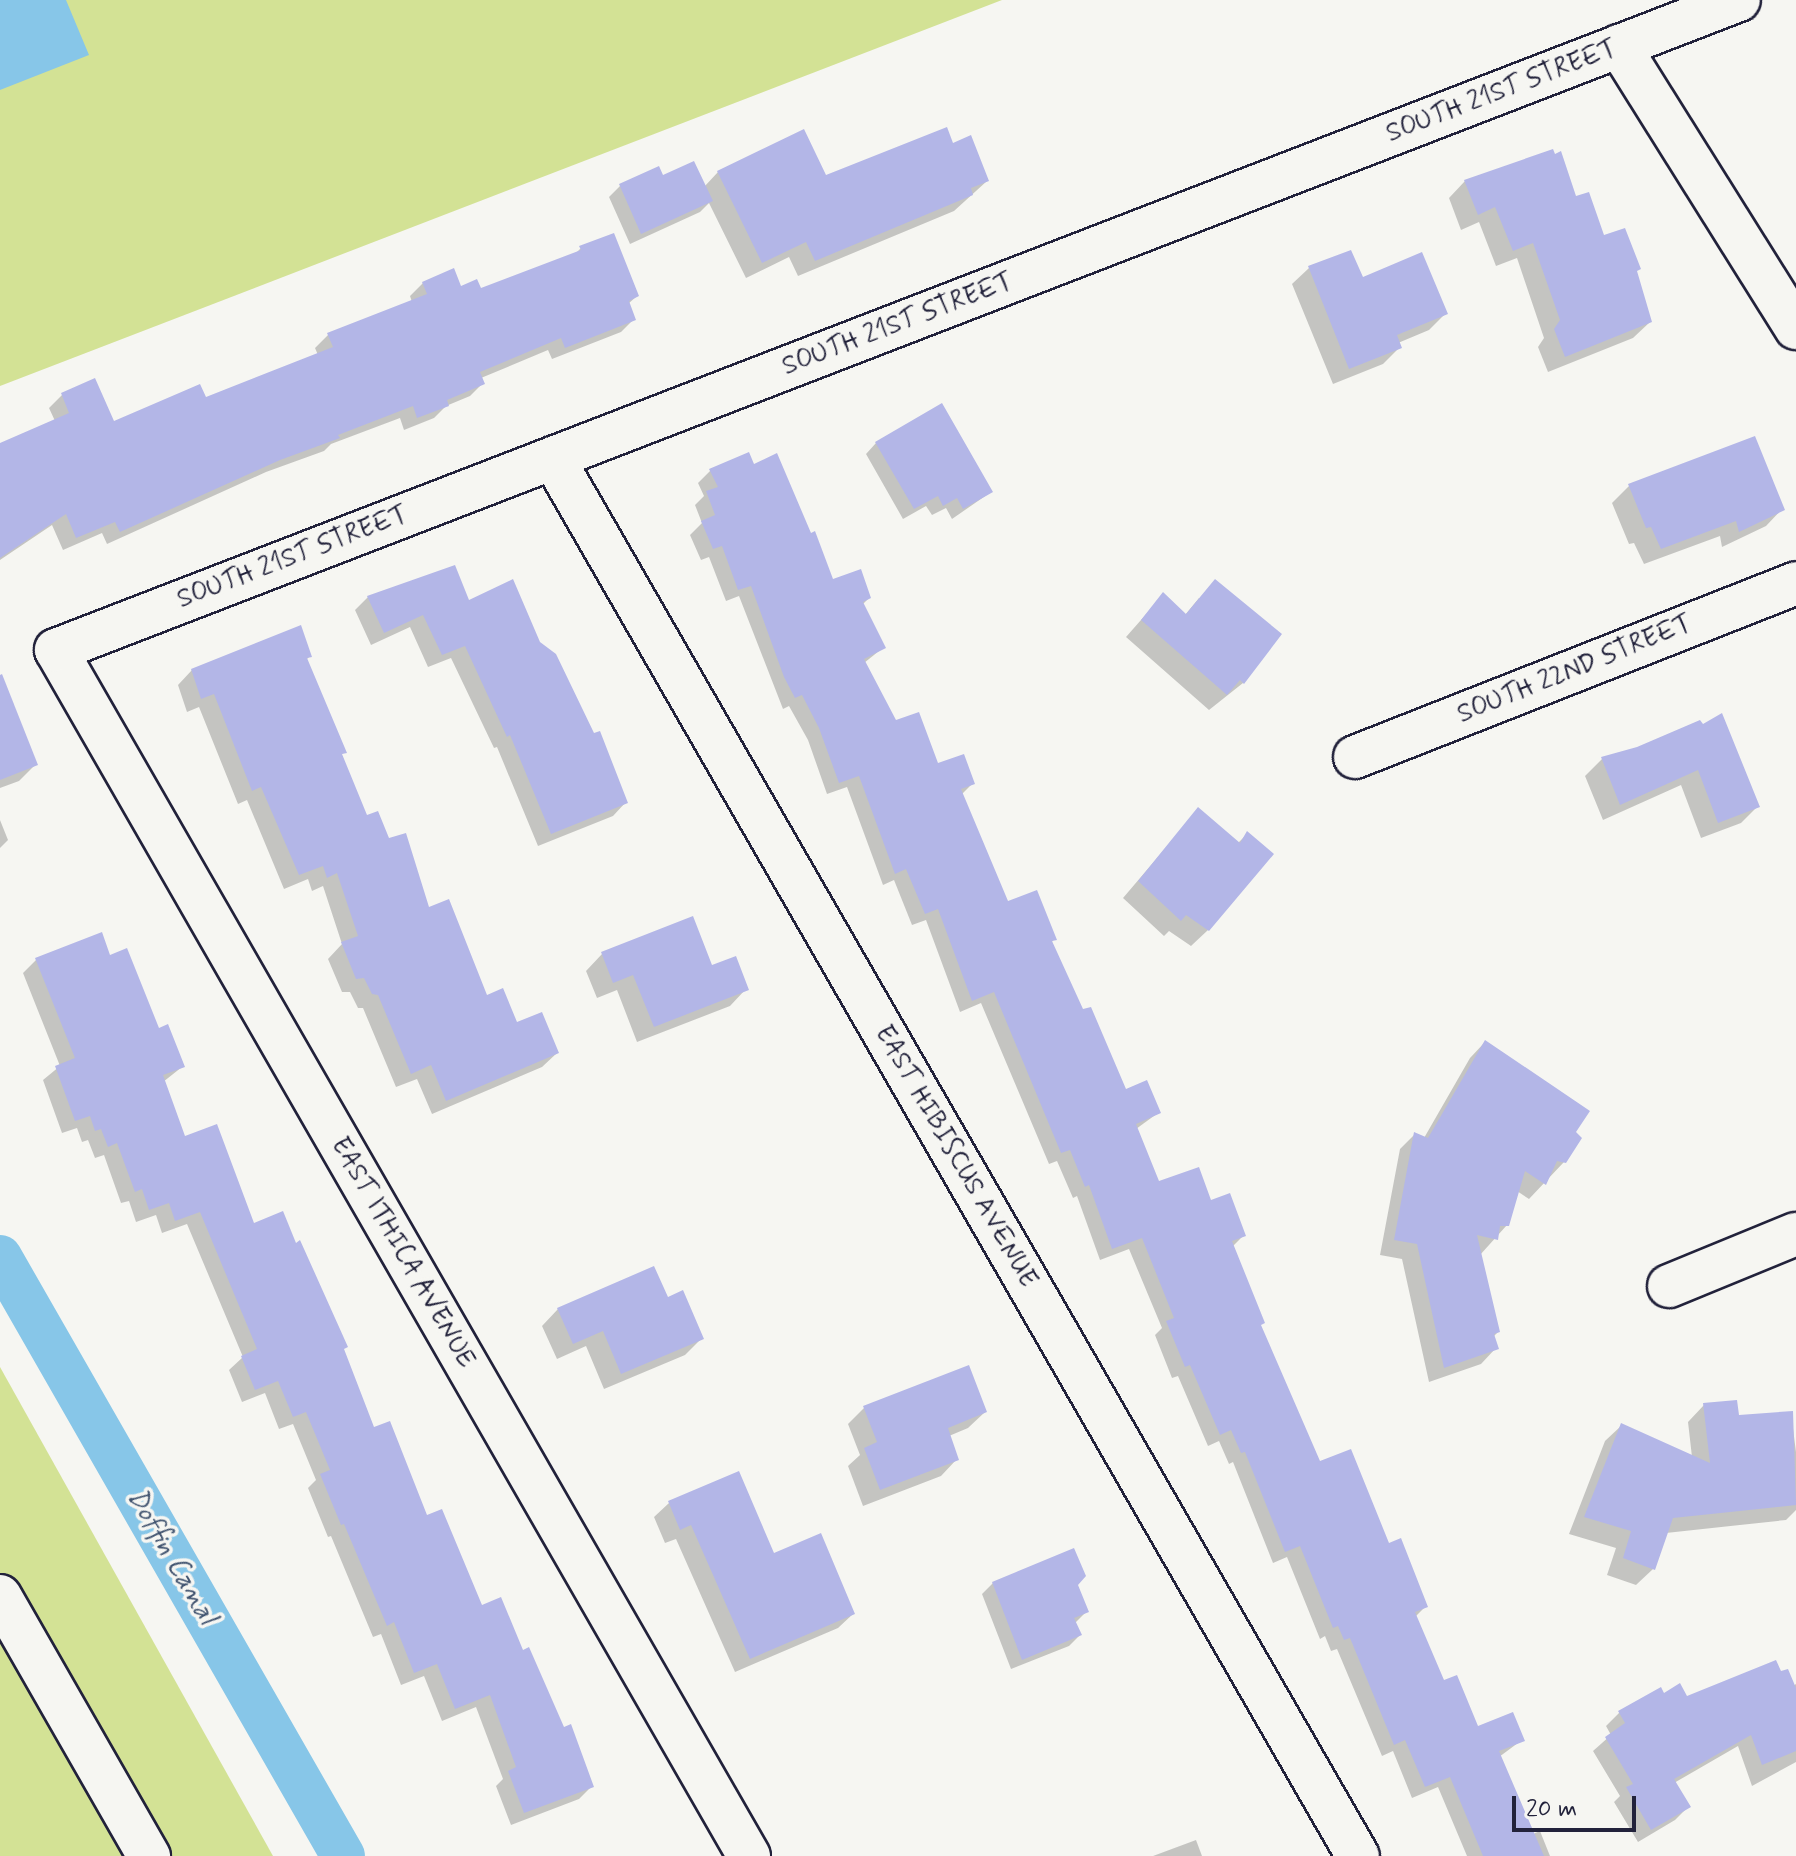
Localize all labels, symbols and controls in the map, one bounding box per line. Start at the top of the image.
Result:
street label: SOUTH 21ST STREET [1381,33,1623,151]
street label: SOUTH 21ST STREET [777,266,1019,384]
street label: SOUTH 21ST STREET [172,499,414,617]
street label: SOUTH 22ND STREET [1452,608,1698,732]
street label: EAST HIBISCUS AVENUE [866,1018,1044,1296]
street label: EAST ITHICA AVENUE [321,1129,483,1377]
water label: Doffin Canal [120,1485,222,1629]
scale bar [1516,1780,1640,1830]
text: 20 m [1526,1794,1577,1825]

